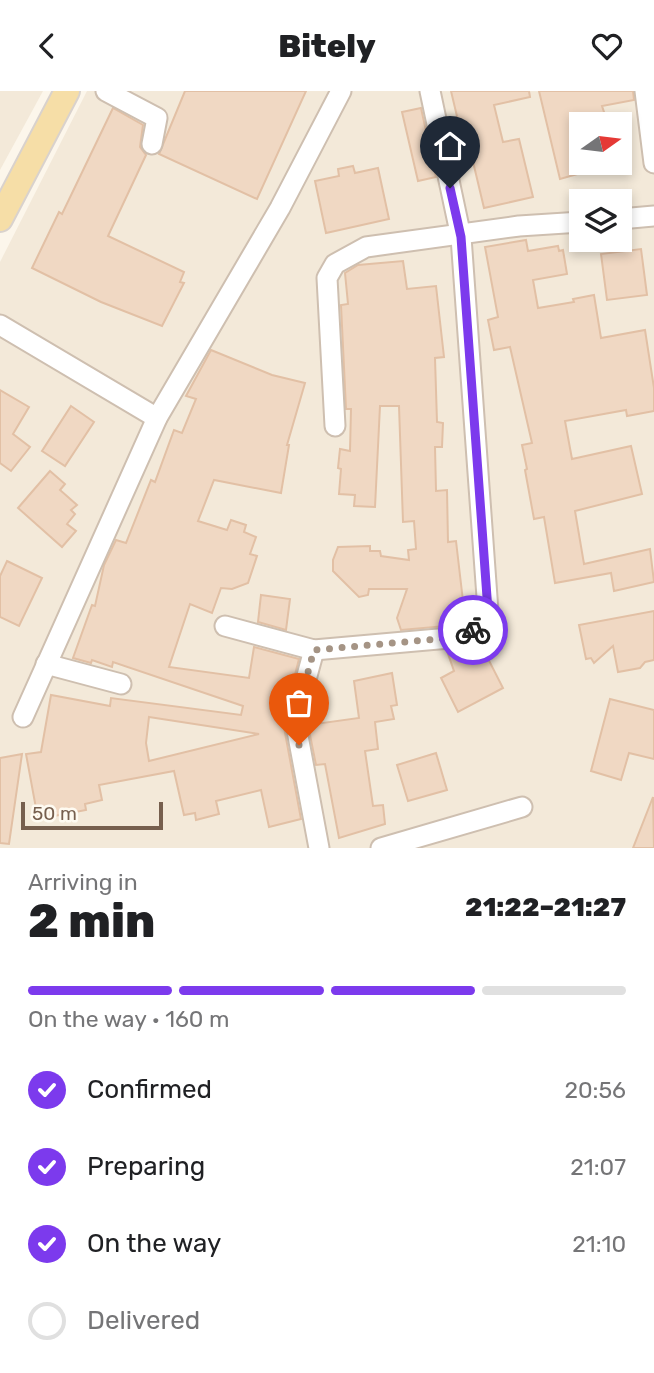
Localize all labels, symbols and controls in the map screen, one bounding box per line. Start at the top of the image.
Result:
icon: back [28,27,66,65]
text: Bitely [278,27,376,65]
icon: heart [588,27,626,65]
north arrow [569,112,632,175]
map controls [569,112,632,252]
pin [420,116,480,188]
icon: home [431,127,469,165]
button: layers [569,189,632,252]
courier [438,595,508,665]
icon: bike [454,611,492,649]
pin [269,673,329,745]
icon: bag [280,684,318,722]
scale bar [21,799,163,831]
text: 50 m [32,802,77,825]
text: Arriving in [28,868,138,896]
text: 21:22–21:27 [465,892,626,923]
text: 2 min [28,894,155,949]
text: On the way · 160 m [28,1005,230,1033]
icon: check [28,1071,66,1109]
text: Confirmed [87,1074,212,1105]
text: 20:56 [564,1076,626,1104]
icon: check [28,1148,66,1186]
text: Preparing [87,1151,205,1182]
text: 21:07 [570,1153,626,1181]
icon: check [28,1225,66,1263]
text: On the way [87,1228,221,1259]
text: 21:10 [572,1230,626,1258]
text: Delivered [87,1305,200,1336]

